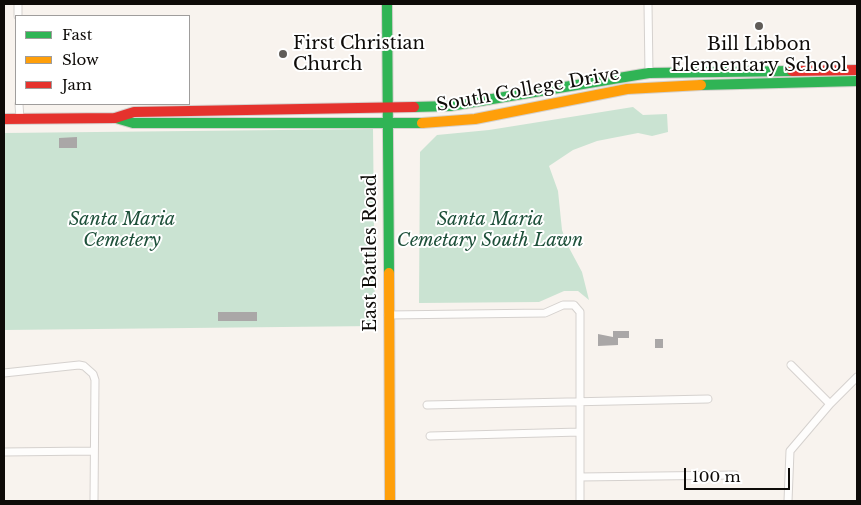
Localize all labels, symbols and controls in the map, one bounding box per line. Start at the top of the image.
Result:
legend [15,15,190,105]
marker: Bill Libbon Elementary School [753,20,765,32]
text: Fast [62,25,92,44]
place label: First Christian Church [293,33,425,76]
place label: Bill Libbon Elementary School [671,34,847,76]
marker: First Christian Church [277,48,289,60]
text: Slow [62,50,99,69]
street label: South College Drive [435,63,621,117]
text: Jam [62,75,92,94]
street label: East Battles Road [360,174,382,332]
park label: Santa Maria Cemetery [69,209,175,252]
park label: Santa Maria Cemetary South Lawn [397,209,583,252]
scale bar [686,458,792,490]
text: 100 m [692,467,741,486]

